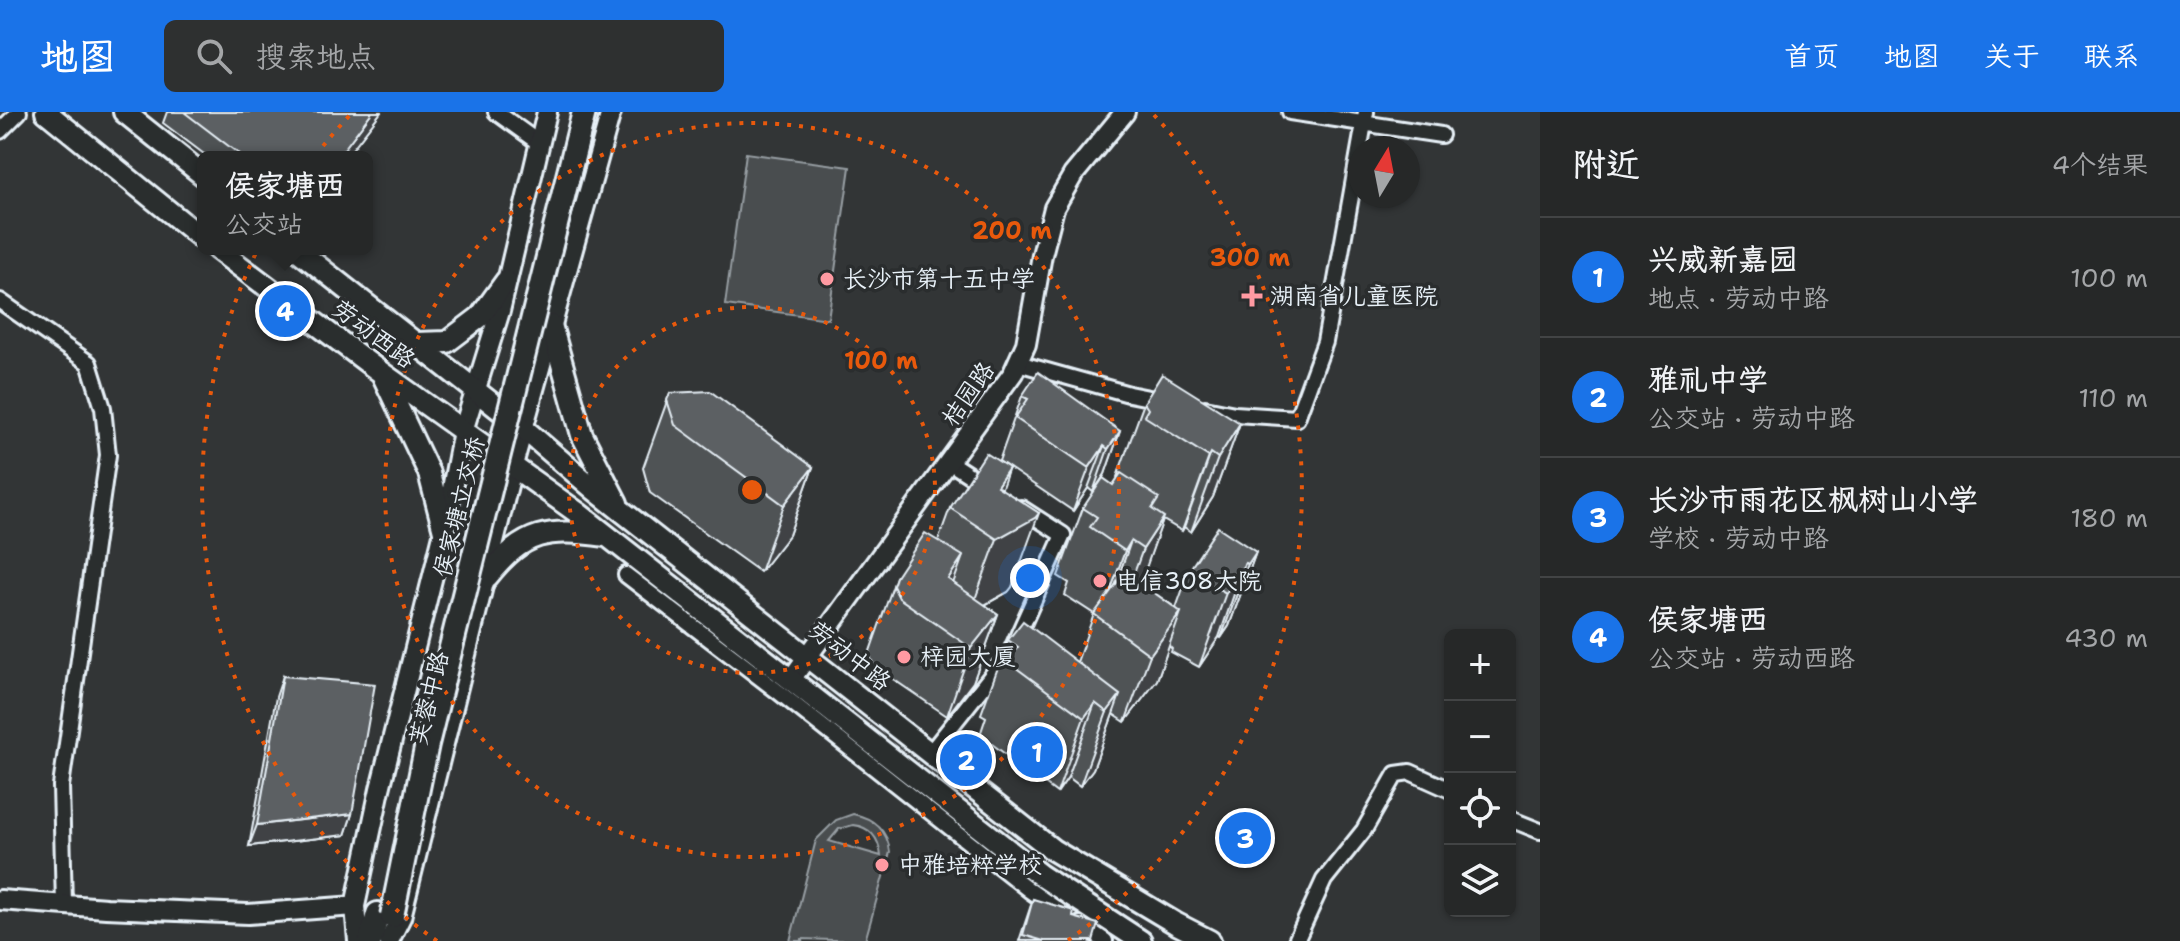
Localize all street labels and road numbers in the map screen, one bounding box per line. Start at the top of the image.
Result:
street label: 劳动西路 [326,292,422,376]
street label: 桔园路 [934,355,1002,433]
street label: 侯家塘立交桥 [426,433,492,581]
street label: 劳动中路 [802,614,898,698]
street label: 芙蓉中路 [402,648,456,748]

